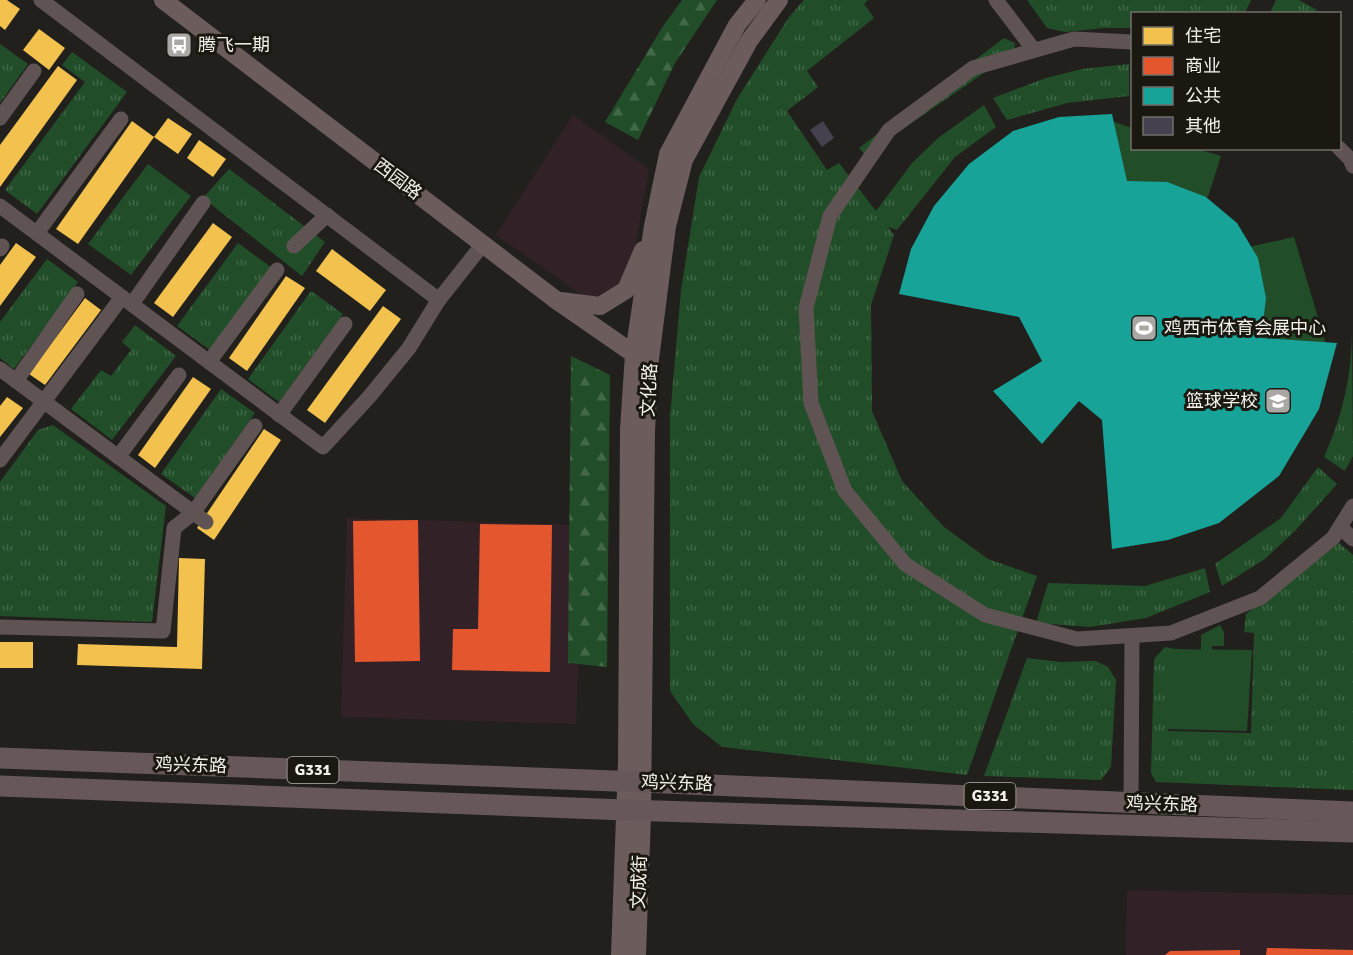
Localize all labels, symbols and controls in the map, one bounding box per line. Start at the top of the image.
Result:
legend [1131,12,1341,150]
text: 住宅 [1185,25,1221,47]
bus stop icon: 腾飞一期 [164,30,194,60]
place label: 腾飞一期 [198,34,270,56]
text: 商业 [1185,55,1221,77]
text: 公共 [1185,85,1221,107]
text: 其他 [1185,115,1221,137]
street label: 西园路 [370,154,426,204]
sports icon: 鸡西市体育会展中心 [1129,313,1159,343]
place label: 鸡西市体育会展中心 [1164,317,1326,339]
street label: 文化路 [637,362,661,418]
school or university icon: 篮球学校 [1263,386,1293,416]
place label: 篮球学校 [1186,390,1258,412]
street label: 鸡兴东路 [155,753,227,777]
road number: G331 [288,757,338,783]
street label: 鸡兴东路 [641,771,713,795]
road number: G331 [964,783,1016,809]
street label: 鸡兴东路 [1126,792,1198,816]
street label: 文成街 [627,855,651,909]

